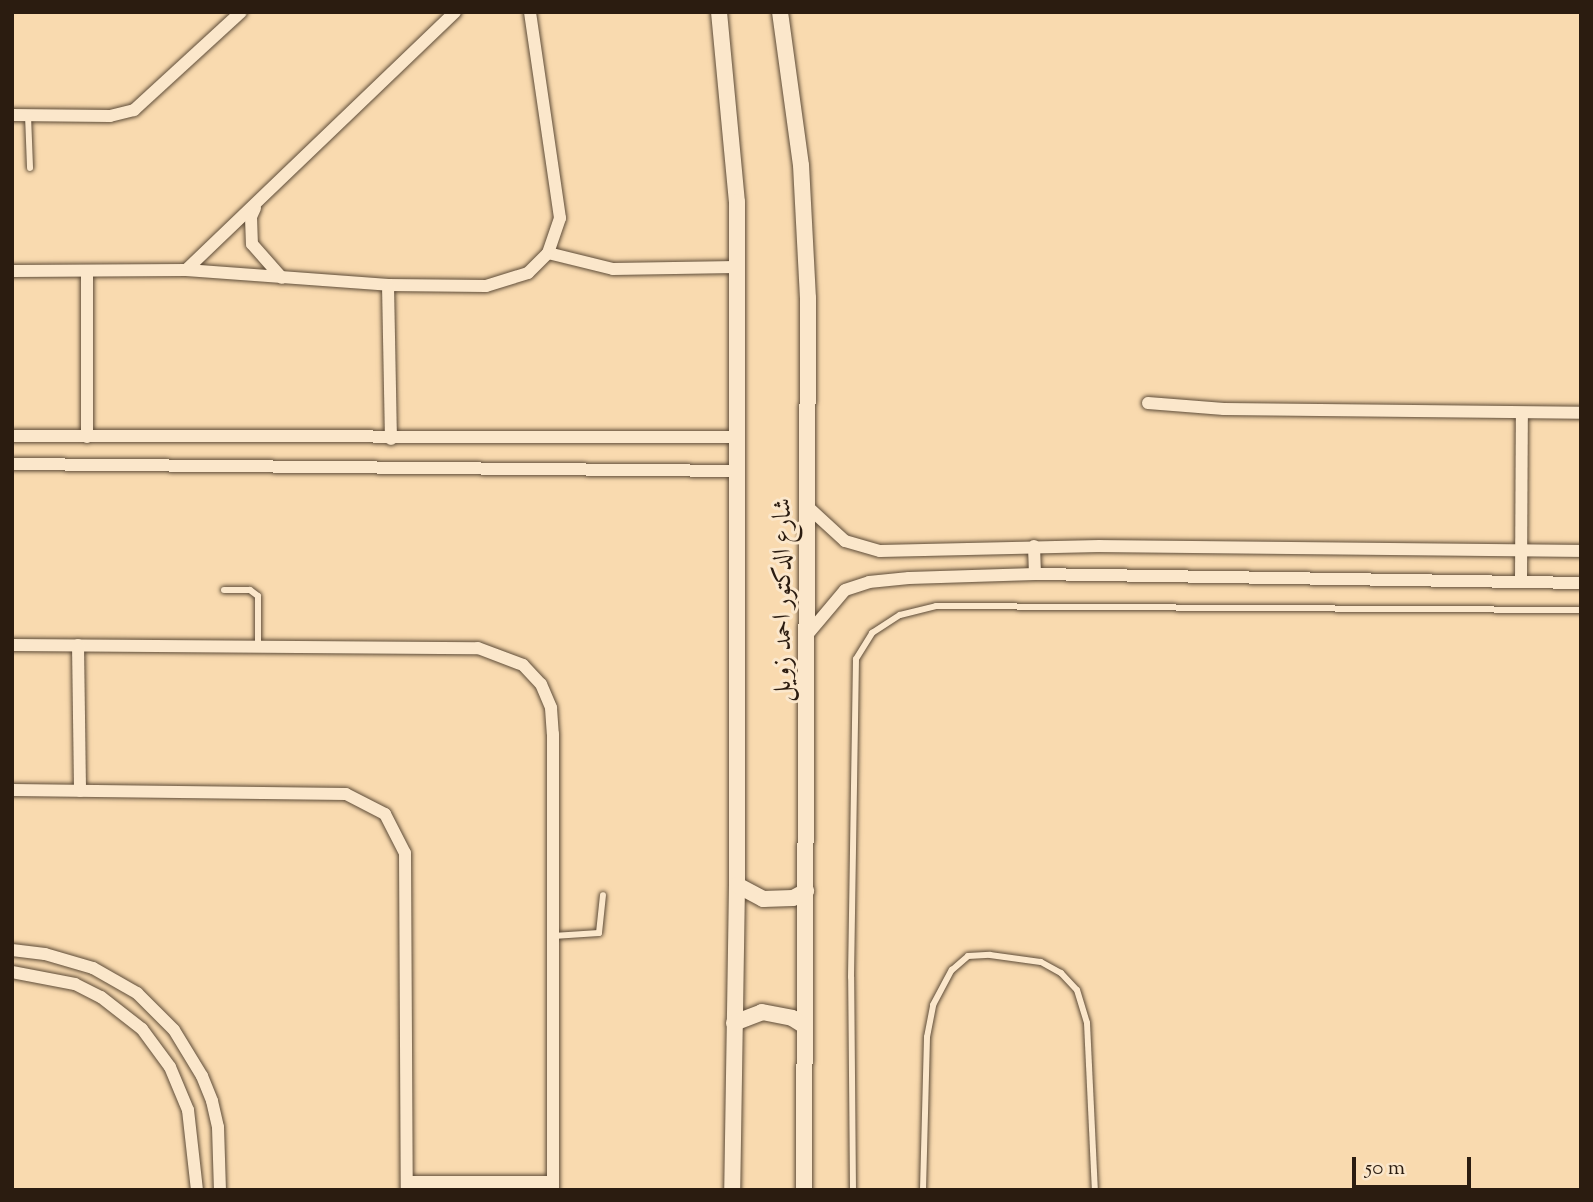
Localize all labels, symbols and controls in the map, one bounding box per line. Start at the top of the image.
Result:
street label: شارع الدكتور احمد زويل [768,498,800,702]
scale bar [1355,1142,1474,1186]
text: 50 m [1365,1154,1405,1184]

